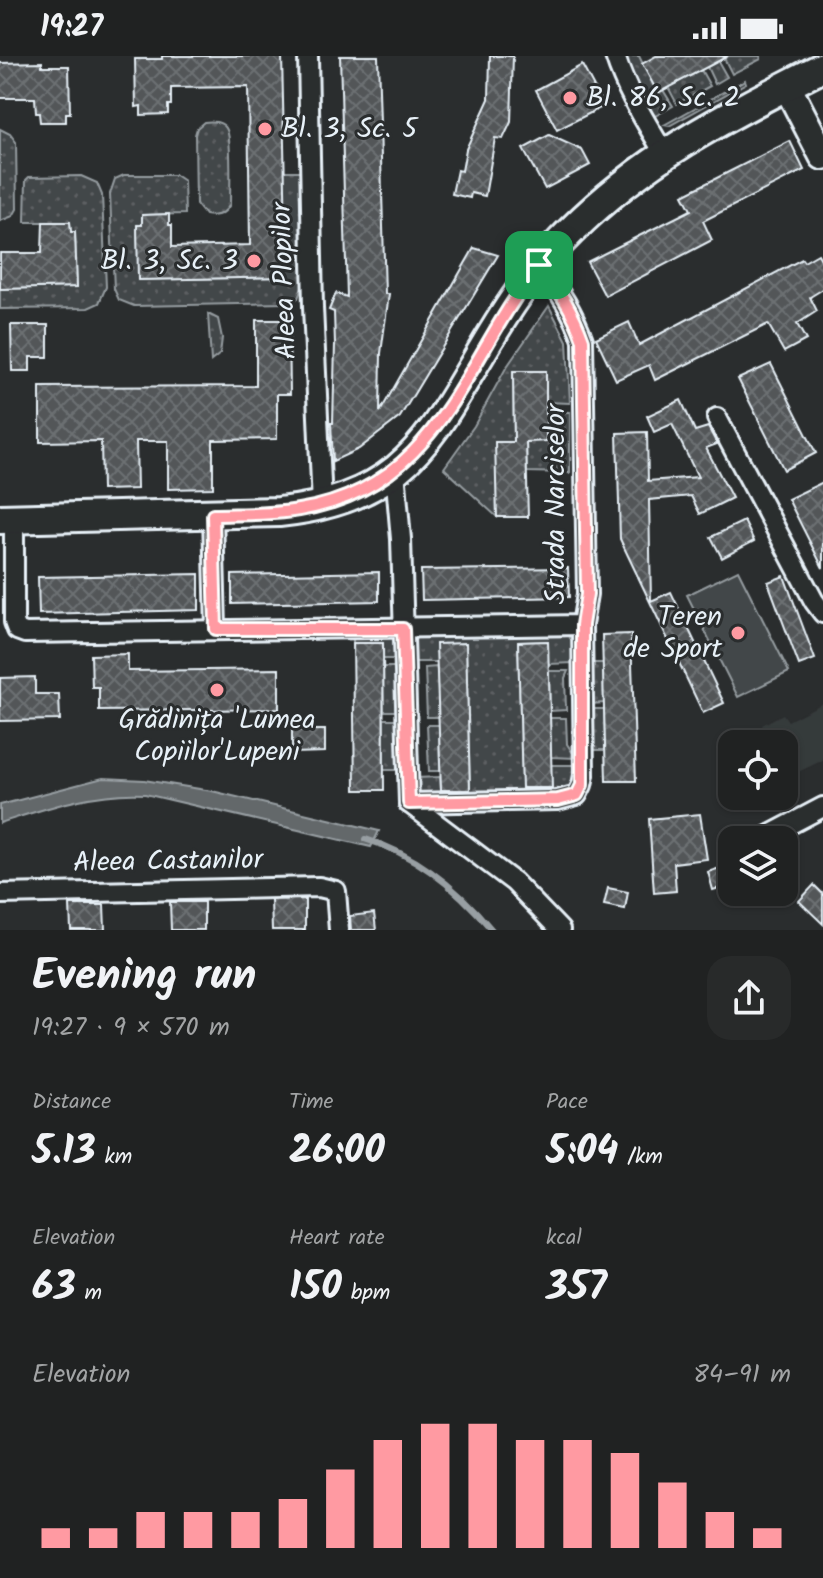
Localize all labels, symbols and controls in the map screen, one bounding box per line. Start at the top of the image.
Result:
text: 19:27 [40,4,103,52]
place label: Bl. 86, Sc. 2 [586,76,740,121]
marker: Bl. 86, Sc. 2 [561,89,579,107]
place label: Bl. 3, Sc. 5 [281,107,419,152]
marker: Bl. 3, Sc. 5 [256,120,274,138]
street label: Aleea Plopilor [260,200,310,360]
pin [505,231,573,299]
place label: Bl. 3, Sc. 3 [101,239,238,284]
icon: arrive [517,243,561,287]
marker: Bl. 3, Sc. 3 [245,252,263,270]
street label: Strada Narciselor [534,402,579,604]
place label: Teren de Sport [623,595,723,672]
marker: Teren de Sport [729,624,747,642]
marker: Grădinița 'Lumea Copiilor'Lupeni [208,681,226,699]
place label: Grădinița 'Lumea Copiilor'Lupeni [118,698,316,775]
map controls [718,730,798,906]
button: locate [718,730,798,810]
button: layers [718,826,798,906]
street label: Aleea Castanilor [73,838,265,886]
text: Evening run [32,942,256,1012]
button: share [707,956,791,1040]
text: 19:27 · 9 × 570 m [32,1007,230,1049]
text: Distance [32,1085,111,1120]
text: Time [289,1085,333,1120]
text: Pace [546,1085,588,1120]
text: 5.13 [32,1120,96,1184]
text: 26:00 [289,1120,385,1184]
text: 5:04 [546,1120,618,1184]
text: km [96,1140,132,1175]
text: /km [618,1140,663,1175]
text: Elevation [32,1221,115,1256]
text: Heart rate [289,1221,385,1256]
text: kcal [546,1221,582,1256]
text: 63 [32,1256,76,1320]
text: 150 [289,1256,342,1320]
text: 357 [546,1256,607,1320]
text: m [76,1276,102,1311]
text: bpm [342,1276,390,1311]
text: Elevation [32,1354,130,1396]
text: 84–91 m [693,1354,791,1396]

